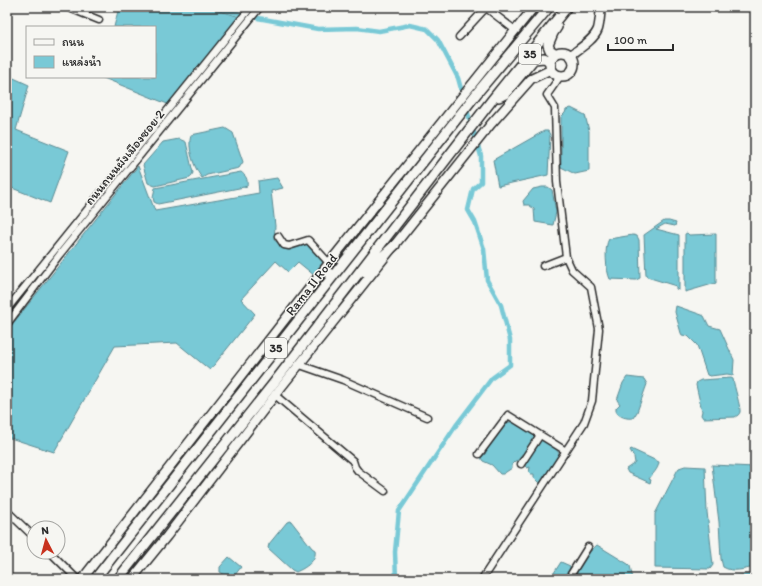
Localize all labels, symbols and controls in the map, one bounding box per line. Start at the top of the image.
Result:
legend [26,26,156,78]
scale bar [608,26,673,52]
text: 100 m [614,33,647,47]
text: ถนน [62,35,84,49]
road number: 35 [519,44,541,64]
text: แหล่งน้ำ [62,55,101,69]
street label: ถนนถนนผังเมืองซอย 2 [81,107,167,208]
street label: Rama II Road [283,250,340,318]
road number: 35 [265,338,287,358]
north arrow [26,520,66,560]
text: N [41,524,49,537]

